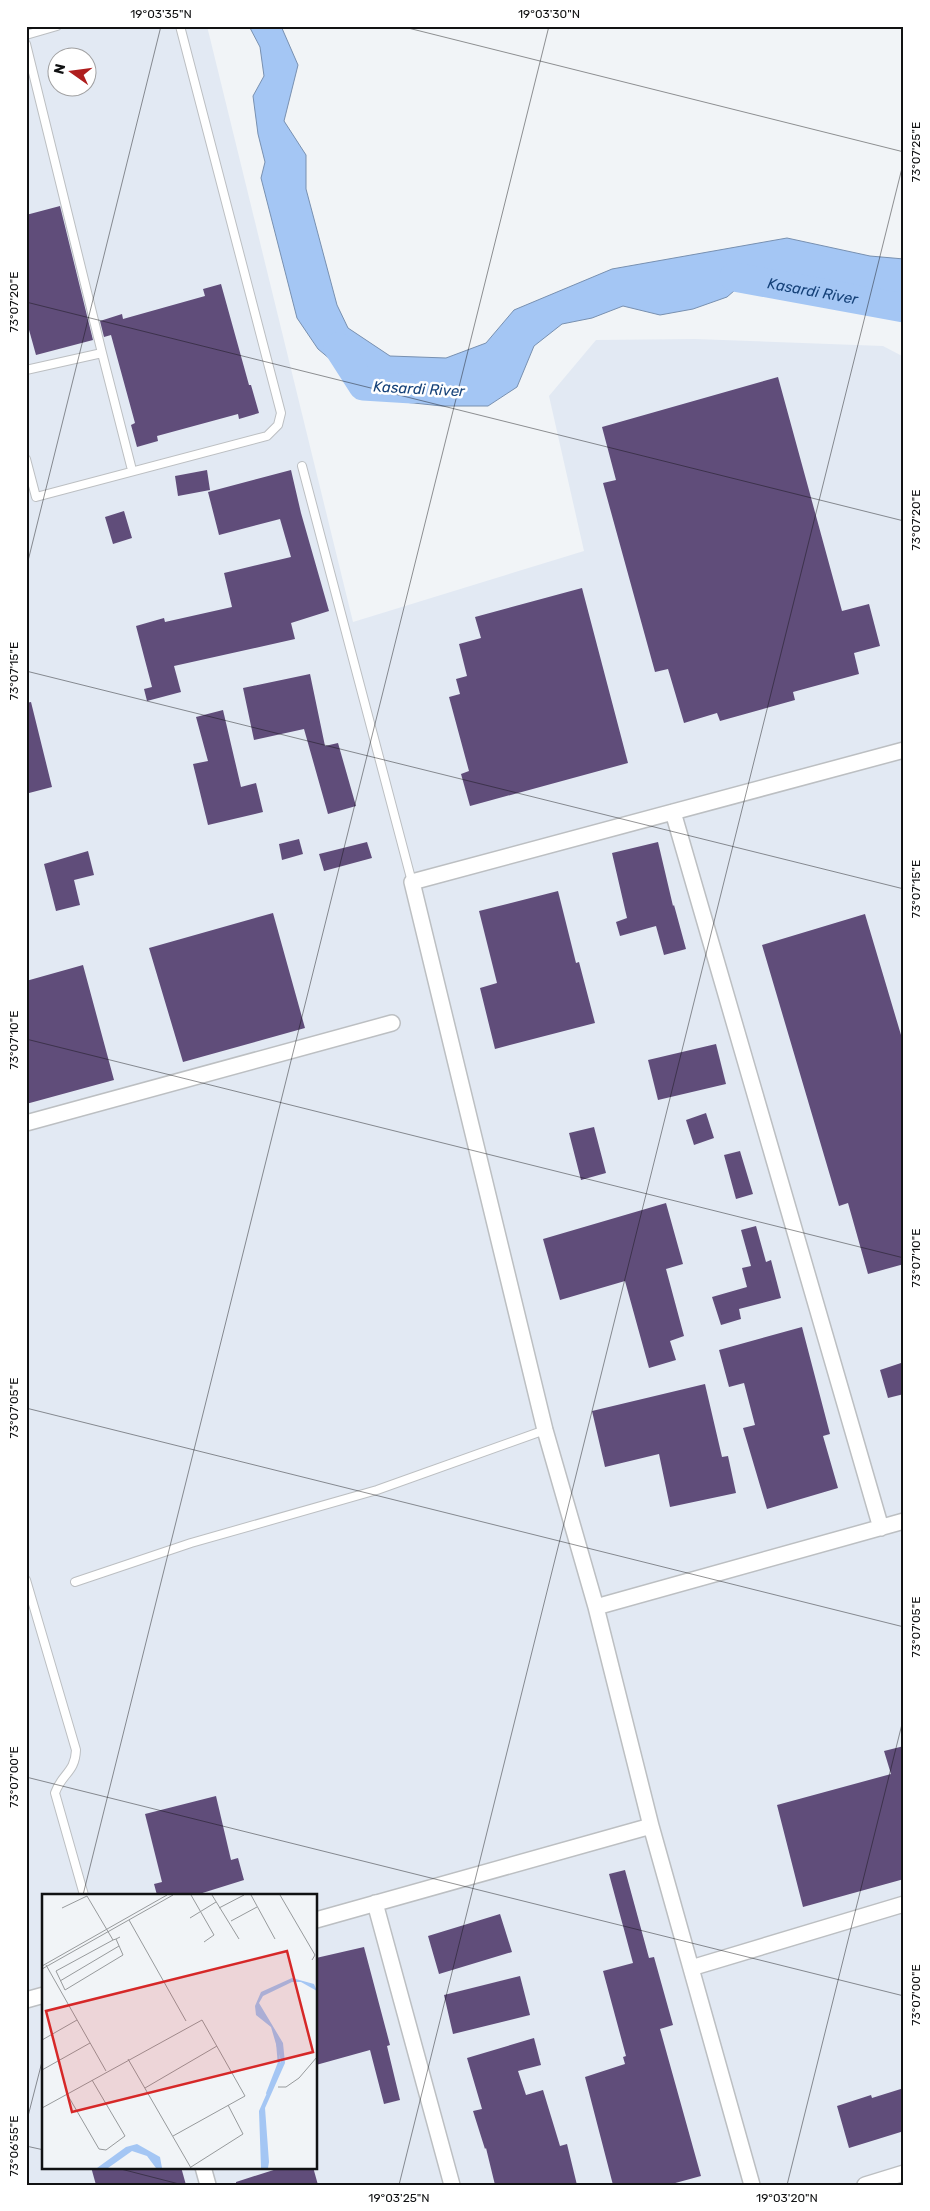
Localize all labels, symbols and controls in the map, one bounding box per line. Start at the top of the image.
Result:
text: 19°03'35"N [130,7,192,21]
text: 19°03'30"N [518,7,580,21]
north arrow [48,48,98,98]
text: N [50,62,69,76]
text: 73°07'25"E [909,122,923,182]
text: 73°07'20"E [7,272,21,332]
water label: Kasardi River [766,274,861,309]
water label: Kasardi River [373,378,466,400]
text: 73°07'20"E [909,490,923,550]
text: 73°07'15"E [7,642,21,700]
text: 73°07'15"E [909,860,923,918]
text: 73°07'10"E [7,1011,21,1069]
text: 73°07'10"E [909,1229,923,1287]
text: 73°07'05"E [7,1378,21,1438]
text: 73°07'05"E [909,1597,923,1657]
text: 73°07'00"E [7,1746,21,1808]
inset map [42,1894,318,2168]
text: 73°07'00"E [909,1964,923,2026]
text: 73°06'55"E [7,2115,21,2177]
text: 19°03'25"N [368,2191,430,2205]
text: 19°03'20"N [756,2191,818,2205]

